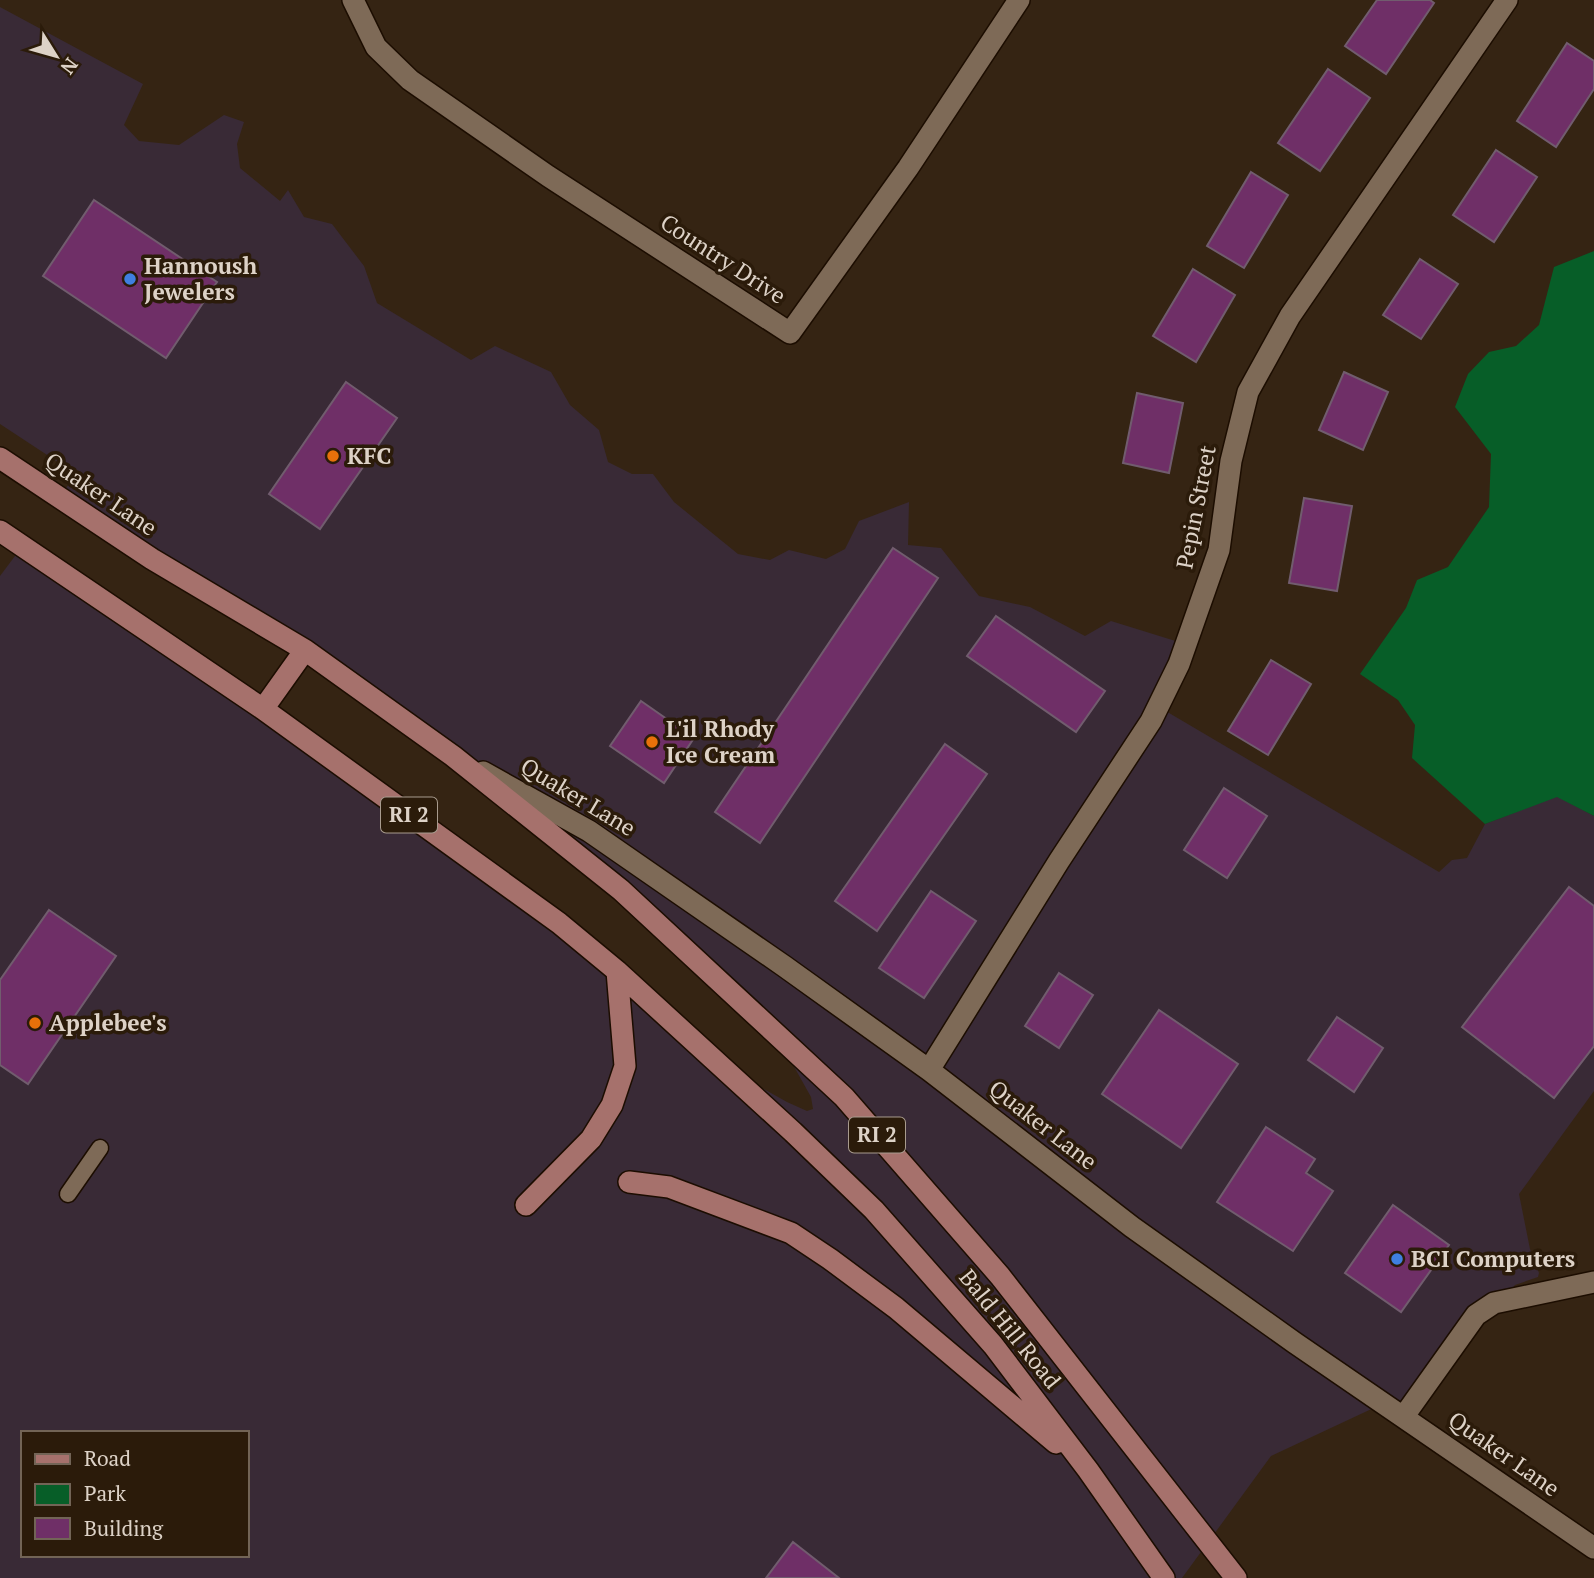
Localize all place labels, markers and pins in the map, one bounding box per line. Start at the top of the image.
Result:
place label: Hannoush Jewelers [144,250,257,307]
marker: Hannoush Jewelers [122,271,138,287]
place label: KFC [347,440,392,471]
marker: KFC [325,448,341,464]
place label: L'il Rhody Ice Cream [666,713,775,770]
marker: L'il Rhody Ice Cream [644,734,660,750]
place label: Applebee's [49,1007,167,1038]
marker: Applebee's [27,1015,43,1031]
place label: BCI Computers [1411,1243,1575,1274]
marker: BCI Computers [1389,1251,1405,1267]

